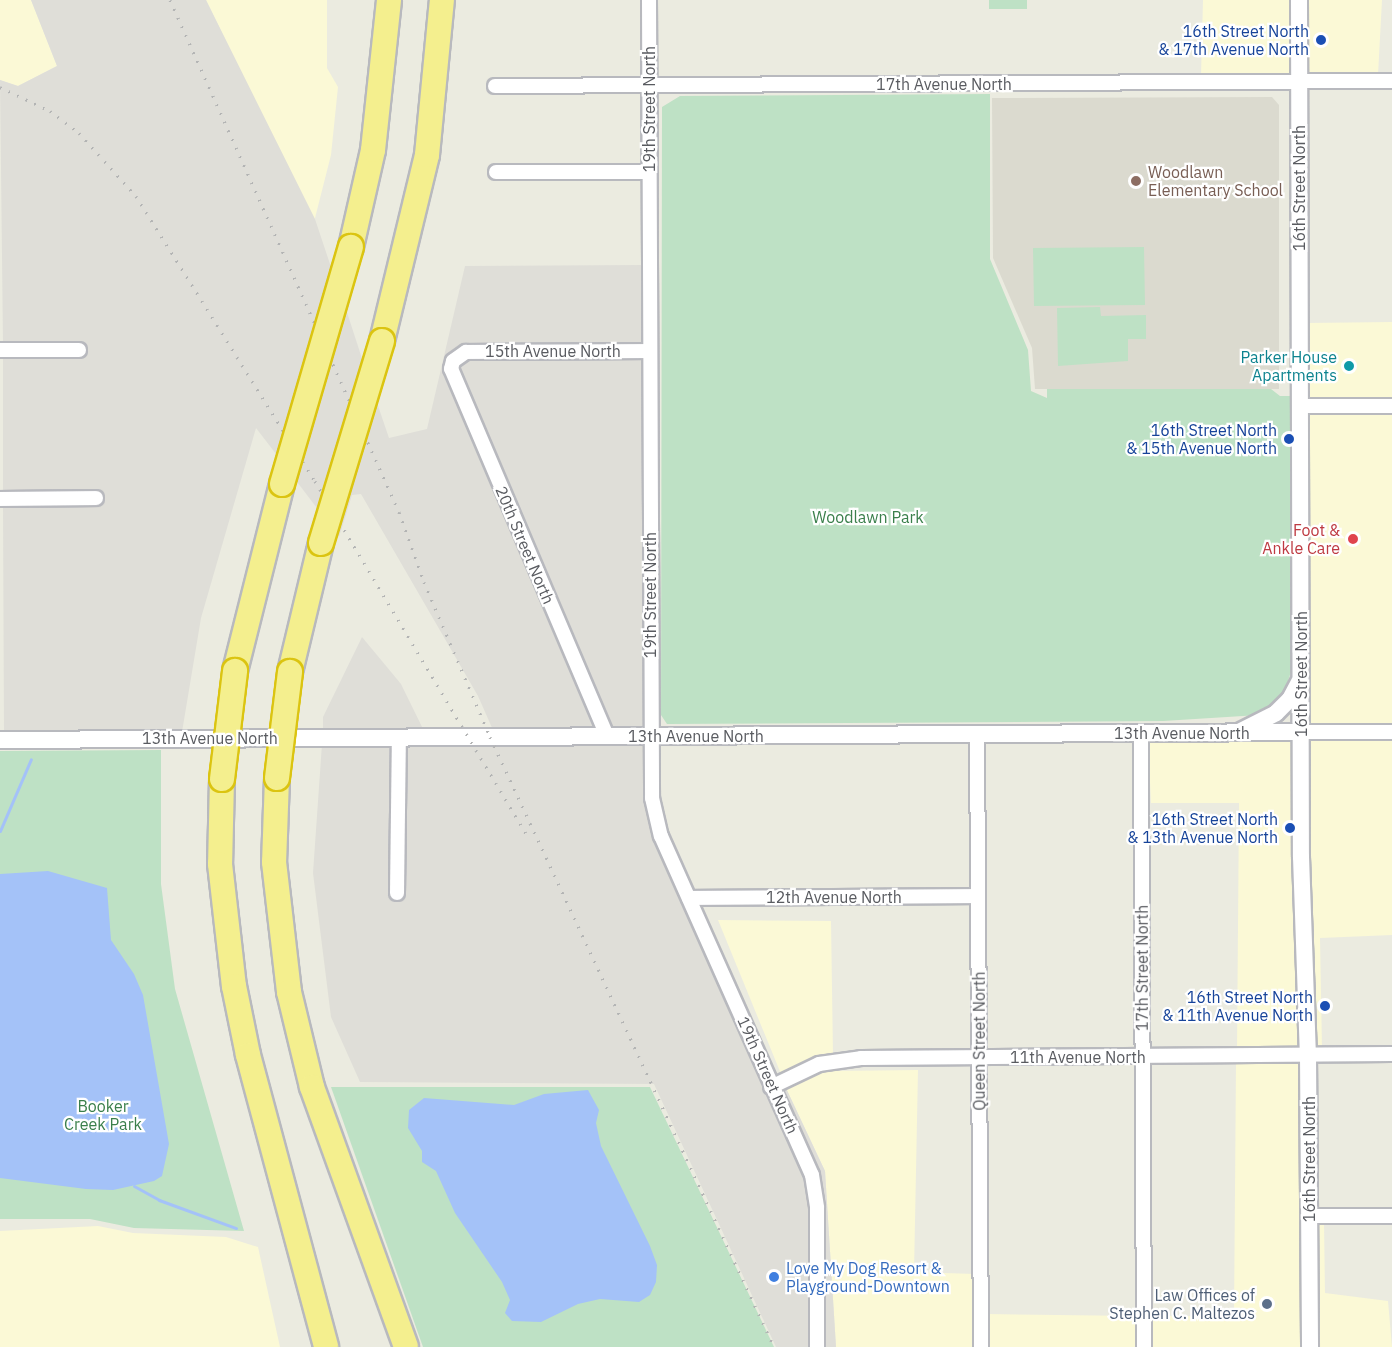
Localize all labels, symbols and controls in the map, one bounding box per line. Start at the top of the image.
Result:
place label: 16th Street North & 17th Avenue North [1158,21,1309,59]
marker: 16th Street North & 17th Avenue North [1314,33,1328,47]
street label: 19th Street North [639,46,659,172]
street label: 17th Avenue North [876,74,1012,94]
street label: 16th Street North [1289,125,1309,251]
place label: Woodlawn Elementary School [1148,162,1283,200]
marker: Woodlawn Elementary School [1129,174,1143,188]
street label: 15th Avenue North [485,341,621,361]
place label: Parker House Apartments [1241,347,1337,385]
marker: Parker House Apartments [1342,359,1356,373]
place label: 16th Street North & 15th Avenue North [1126,420,1277,458]
marker: 16th Street North & 15th Avenue North [1282,432,1296,446]
street label: 20th Street North [491,483,559,607]
park label: Woodlawn Park [812,507,924,527]
place label: Foot & Ankle Care [1262,520,1340,558]
marker: Foot & Ankle Care [1344,530,1362,548]
street label: 19th Street North [640,532,660,658]
street label: 16th Street North [1291,611,1311,737]
street label: 13th Avenue North [1114,723,1250,743]
street label: 13th Avenue North [628,726,764,746]
street label: 13th Avenue North [142,728,278,748]
place label: 16th Street North & 13th Avenue North [1127,809,1278,847]
marker: 16th Street North & 13th Avenue North [1283,821,1297,835]
street label: 12th Avenue North [766,887,902,907]
street label: 17th Street North [1132,905,1152,1031]
street label: Queen Street North [969,971,989,1111]
place label: 16th Street North & 11th Avenue North [1162,987,1313,1025]
marker: 16th Street North & 11th Avenue North [1318,999,1332,1013]
street label: 19th Street North [734,1013,802,1137]
street label: 11th Avenue North [1010,1047,1146,1067]
park label: Booker Creek Park [64,1096,142,1134]
street label: 16th Street North [1299,1096,1319,1222]
place label: Love My Dog Resort & Playground-Downtown [786,1258,950,1296]
marker: Love My Dog Resort & Playground-Downtown [767,1270,781,1284]
place label: Law Offices of Stephen C. Maltezos [1109,1285,1255,1323]
marker: Law Offices of Stephen C. Maltezos [1260,1297,1274,1311]

